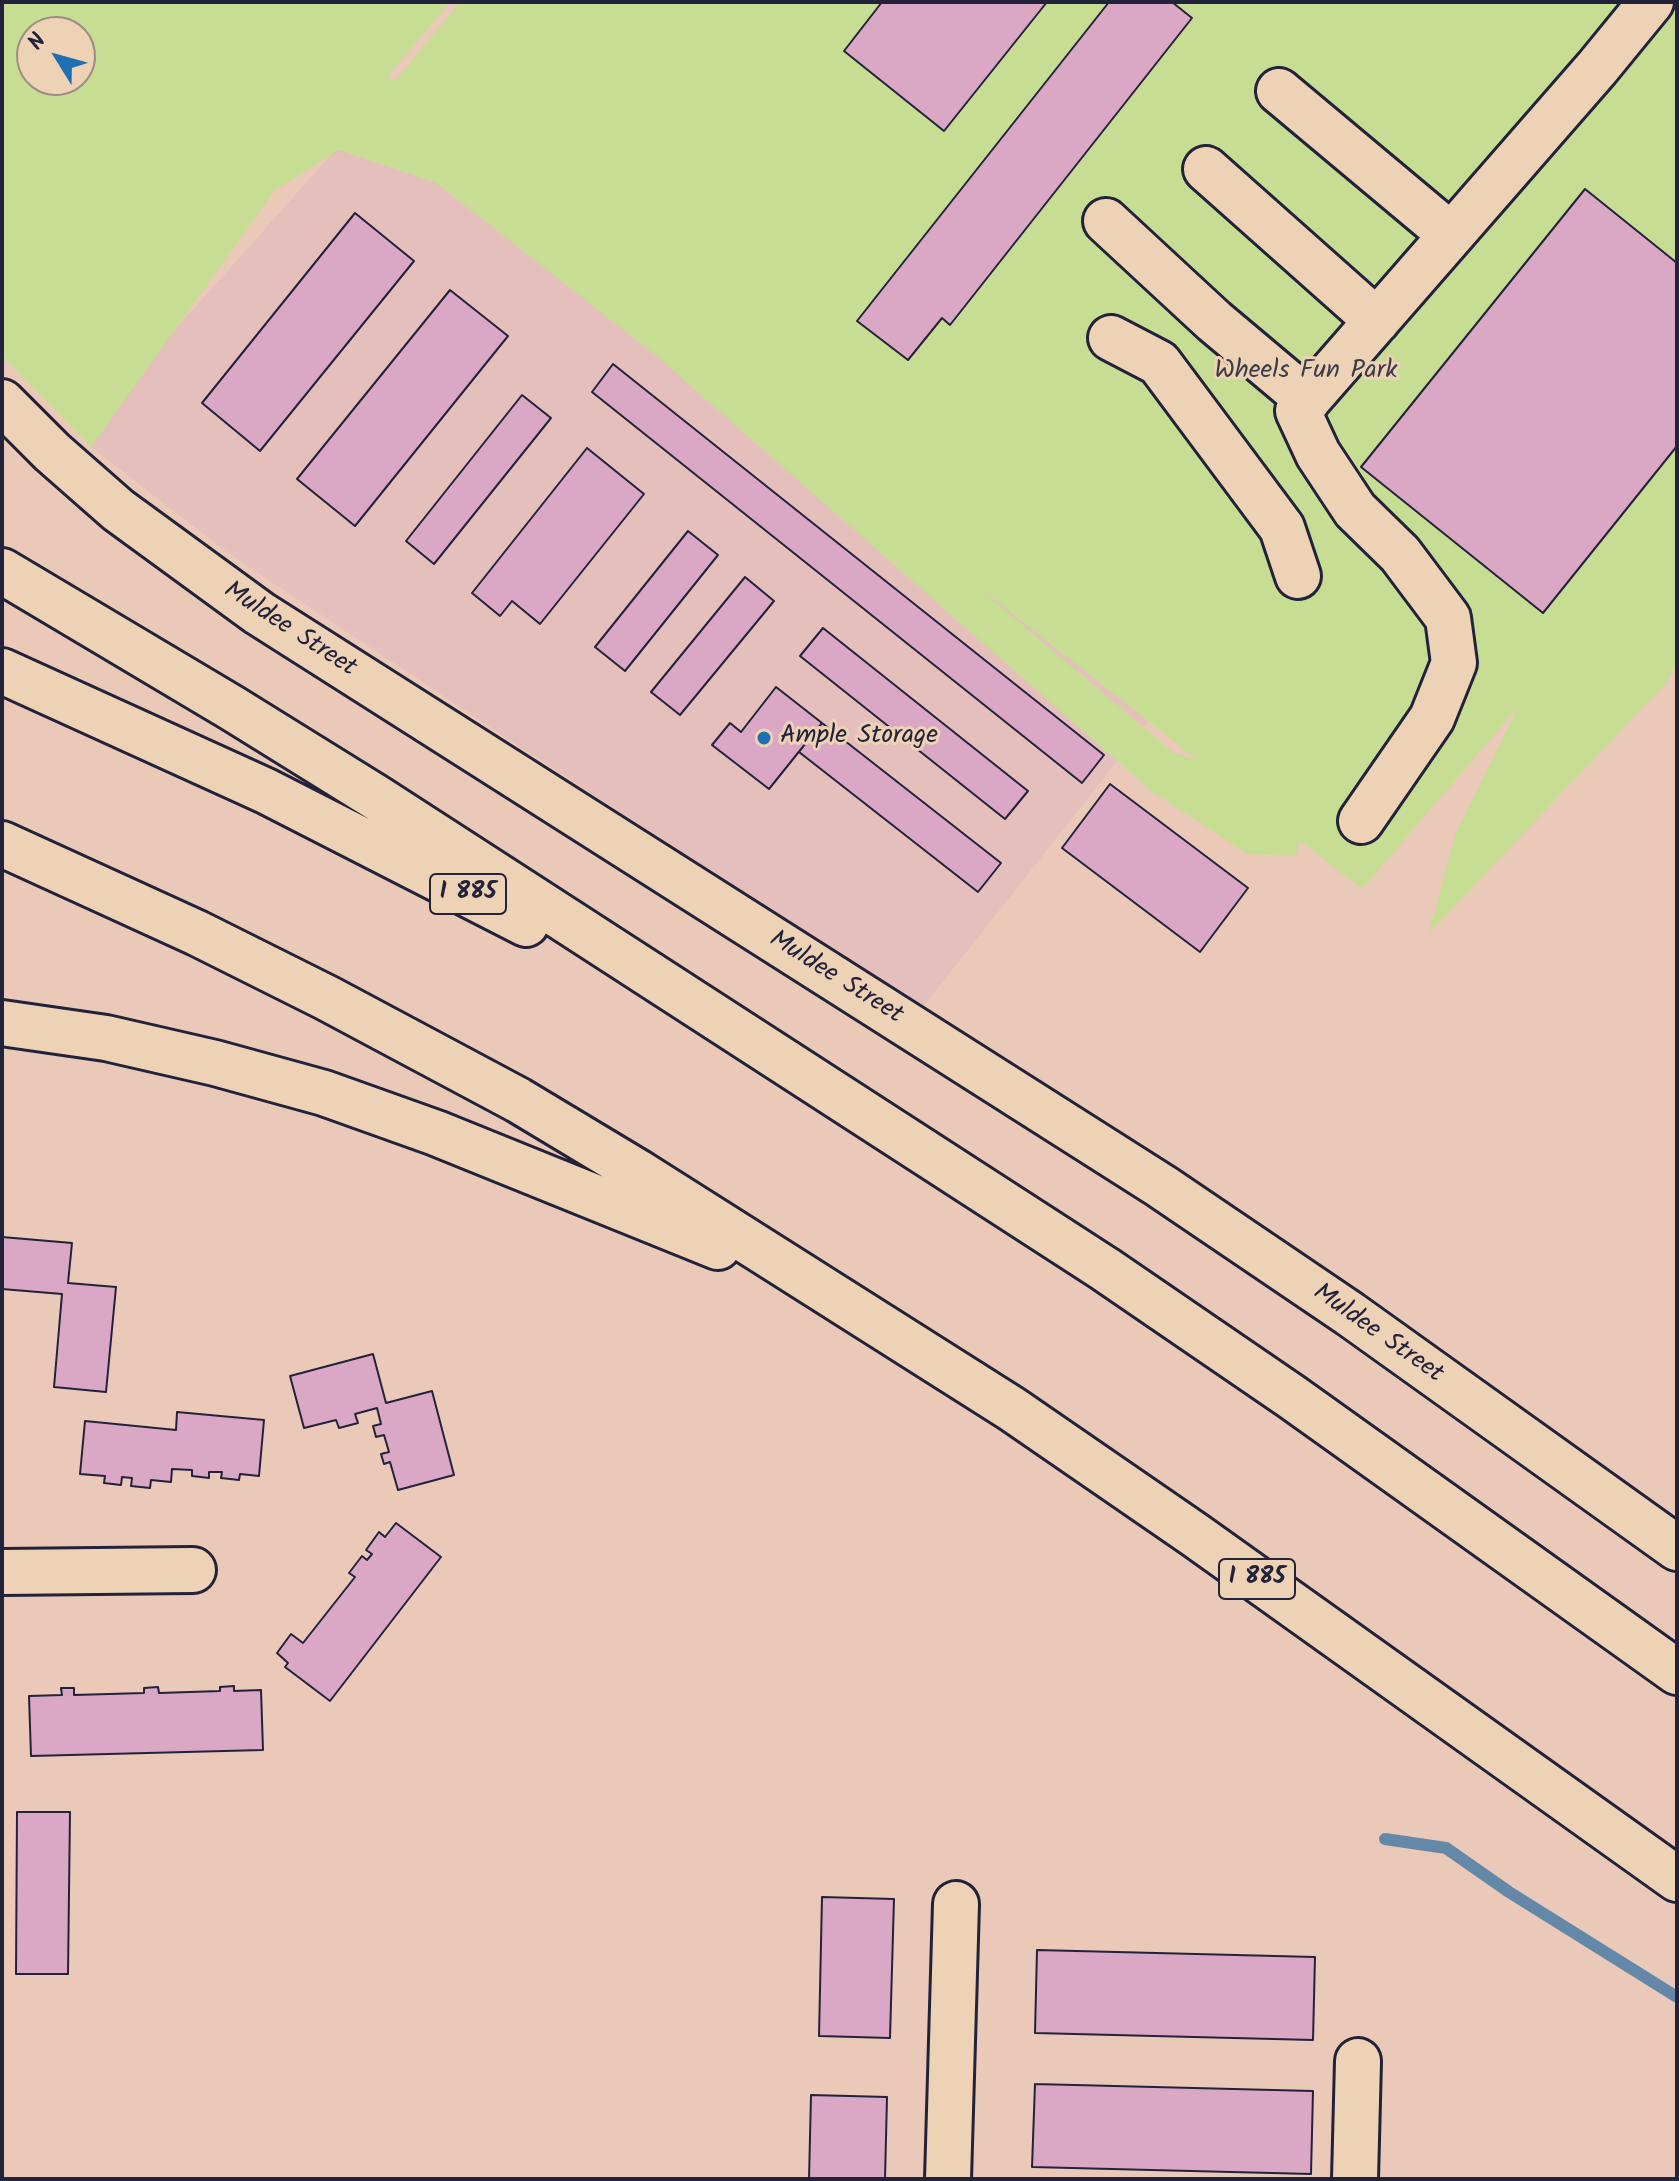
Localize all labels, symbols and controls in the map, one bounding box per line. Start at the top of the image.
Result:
north arrow [16,16,96,96]
text: N [20,26,56,59]
park label: Wheels Fun Park [1214,357,1398,389]
street label: Muldee Street [217,576,361,686]
place label: Ample Storage [780,722,938,754]
marker: Ample Storage [755,729,773,747]
road number: I 885 [430,874,506,914]
street label: Muldee Street [762,925,908,1033]
street label: Muldee Street [1306,1279,1448,1391]
road number: I 885 [1219,1559,1295,1599]

